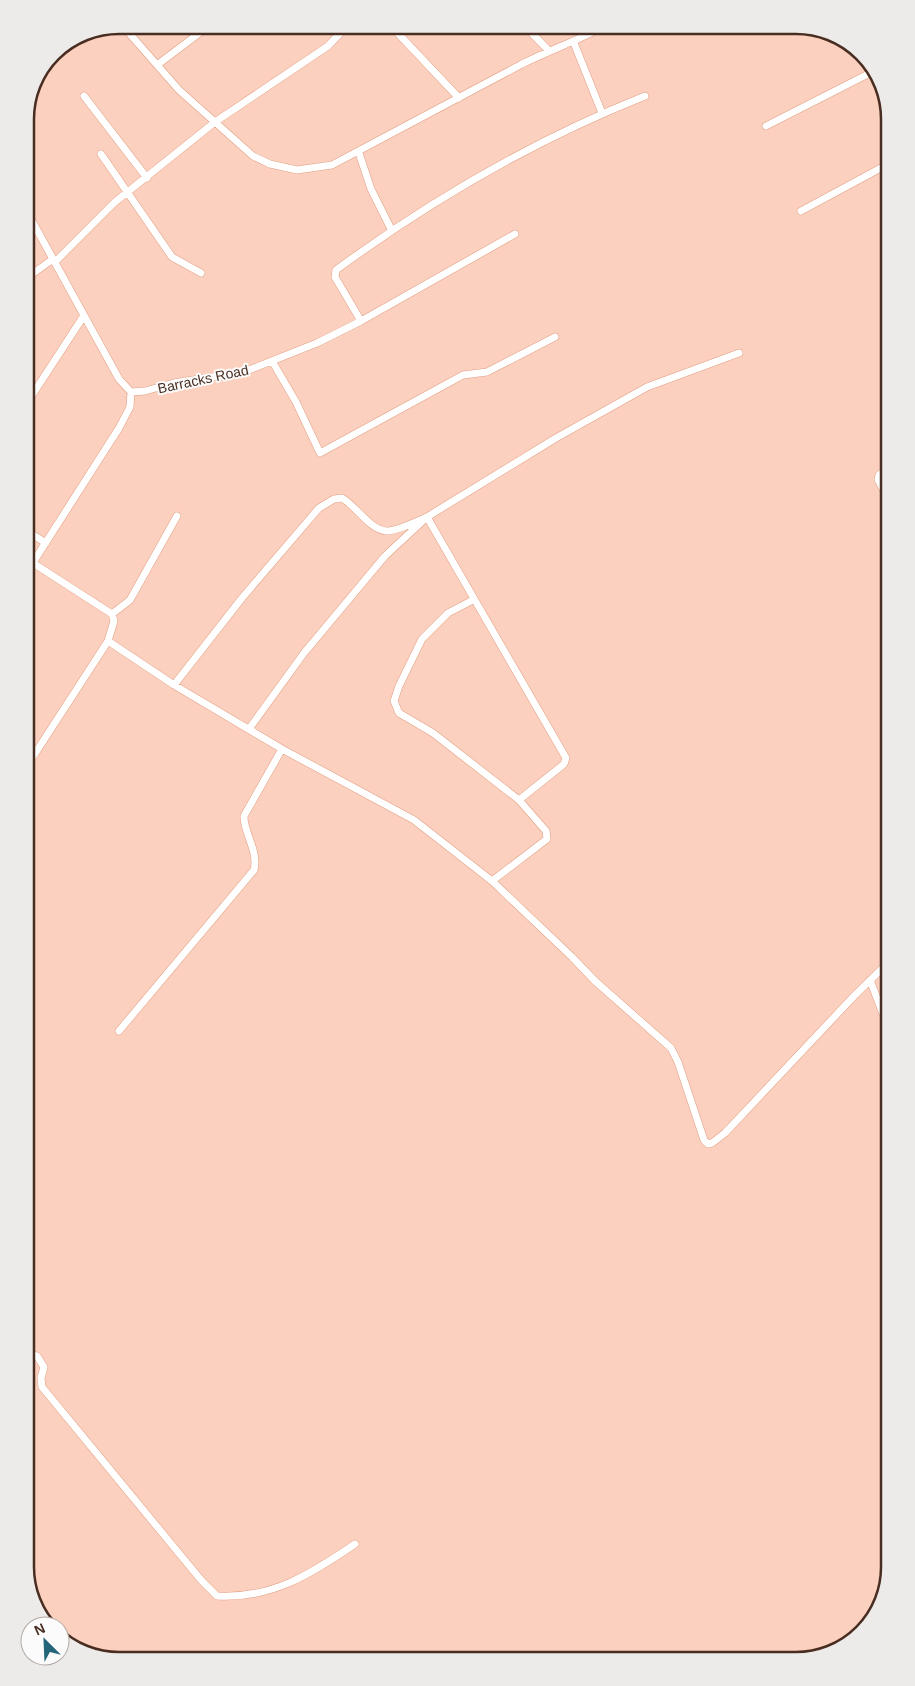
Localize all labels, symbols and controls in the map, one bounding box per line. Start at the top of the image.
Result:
street label: Barracks Road [156,362,250,396]
north arrow [20,1616,70,1666]
text: N [32,1620,48,1638]

